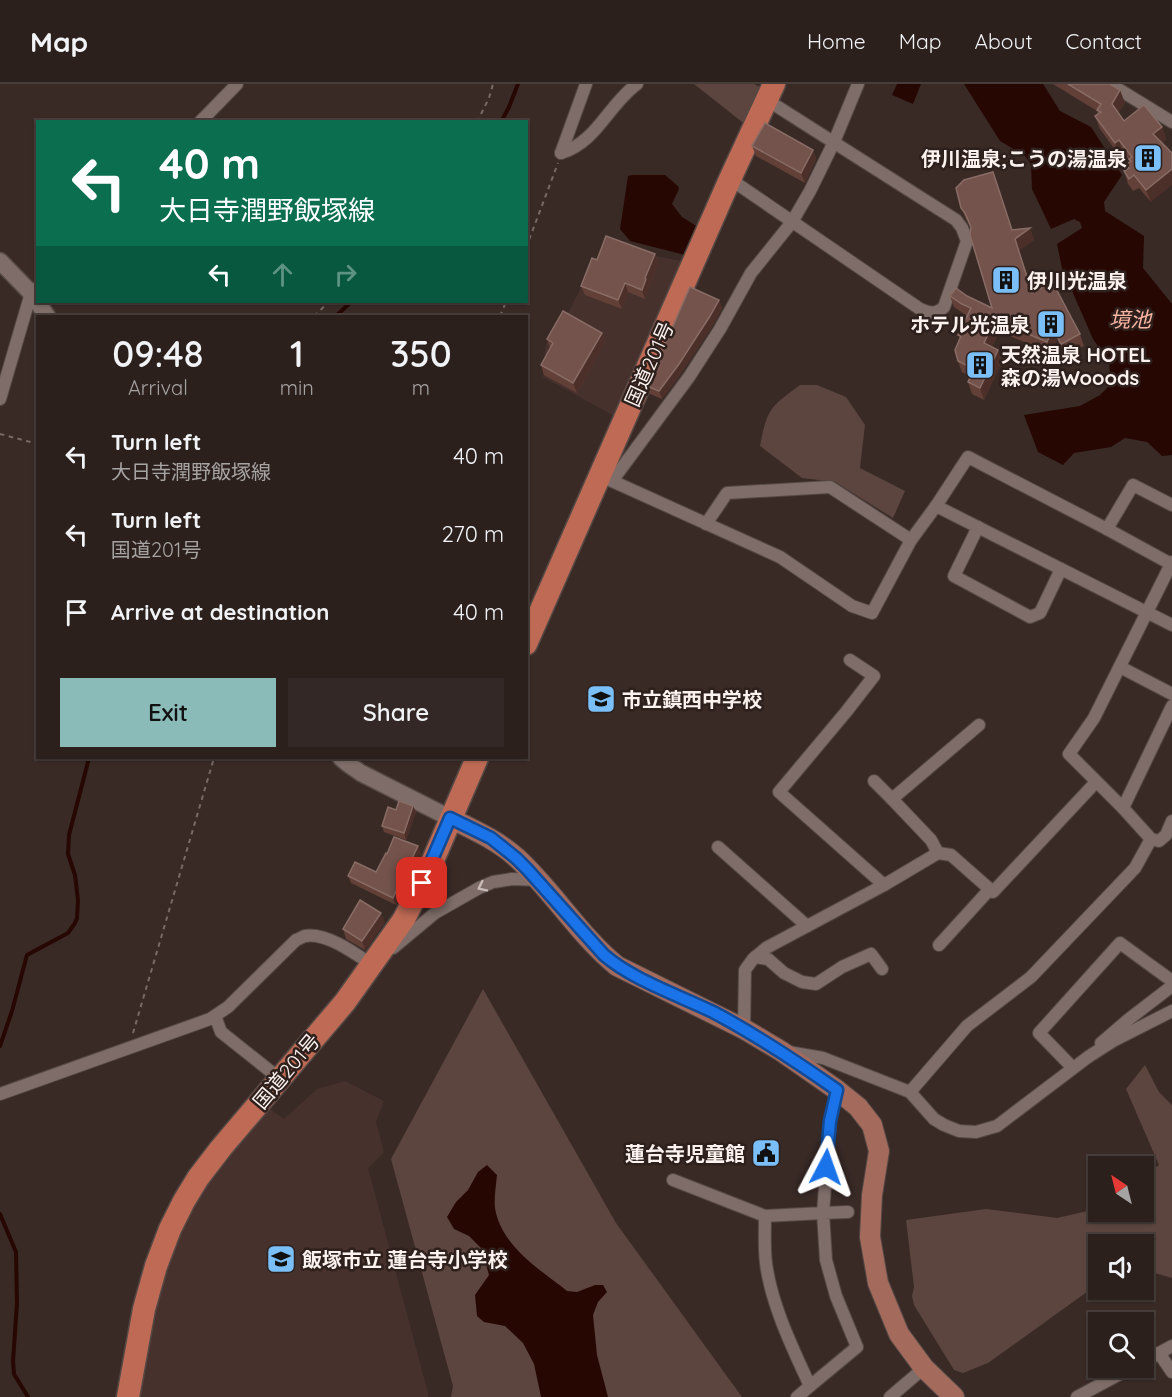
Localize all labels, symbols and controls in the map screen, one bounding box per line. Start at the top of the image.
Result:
text: Map [30,24,88,59]
text: Home [807,28,866,54]
text: Map [899,28,942,54]
text: About [975,28,1033,54]
text: Contact [1066,28,1142,54]
text: 40 m [159,137,260,190]
building icon: 伊川温泉;こうの湯温泉 [1132,142,1164,174]
icon: left [60,144,138,222]
place label: 伊川温泉;こうの湯温泉 [921,146,1127,171]
text: 大日寺潤野飯塚線 [159,193,375,227]
icon: left [203,258,236,291]
icon: ahead [266,258,299,291]
icon: right [329,258,362,291]
building icon: 伊川光温泉 [990,264,1022,296]
place label: 伊川光温泉 [1027,268,1127,293]
water label: 境池 [1109,306,1153,332]
building icon: ホテル光温泉 [1035,308,1067,340]
place label: ホテル光温泉 [910,312,1030,337]
street label: 国道201号 [619,318,679,410]
text: 09:48 [112,331,203,376]
text: 1 [290,331,304,376]
text: 350 [390,331,452,376]
place label: 天然温泉 HOTEL 森の湯Wooods [1001,342,1151,390]
building icon: 天然温泉 HOTEL 森の湯Wooods [964,349,996,381]
text: Arrival [128,375,188,400]
text: min [280,375,314,400]
text: m [412,375,430,400]
text: Turn left [111,428,201,456]
icon: left [60,440,93,473]
text: 40 m [453,442,504,470]
text: 大日寺潤野飯塚線 [111,459,271,484]
text: Turn left [111,506,201,534]
icon: left [60,518,93,551]
text: 270 m [442,520,504,548]
text: 国道201号 [111,537,201,562]
icon: arrive [60,596,93,629]
text: Arrive at destination [111,598,329,626]
text: 40 m [453,598,504,626]
button: Exit [60,678,276,747]
button: Share [288,678,504,747]
school or university icon: 市立鎮西中学校 [585,683,617,715]
place label: 市立鎮西中学校 [622,687,762,712]
pin [396,857,447,908]
icon: arrive [405,866,438,899]
one-way arrow [477,880,488,891]
street label: 国道201号 [247,1028,325,1114]
position arrow [794,1135,858,1199]
public building icon: 蓮台寺児童館 [750,1137,782,1169]
place label: 蓮台寺児童館 [625,1141,745,1166]
north arrow [1088,1156,1154,1222]
map controls [1088,1156,1154,1378]
button: sound [1088,1234,1154,1300]
school or university icon: 飯塚市立 蓮台寺小学校 [265,1243,297,1275]
place label: 飯塚市立 蓮台寺小学校 [302,1247,508,1272]
button: search [1088,1312,1154,1378]

